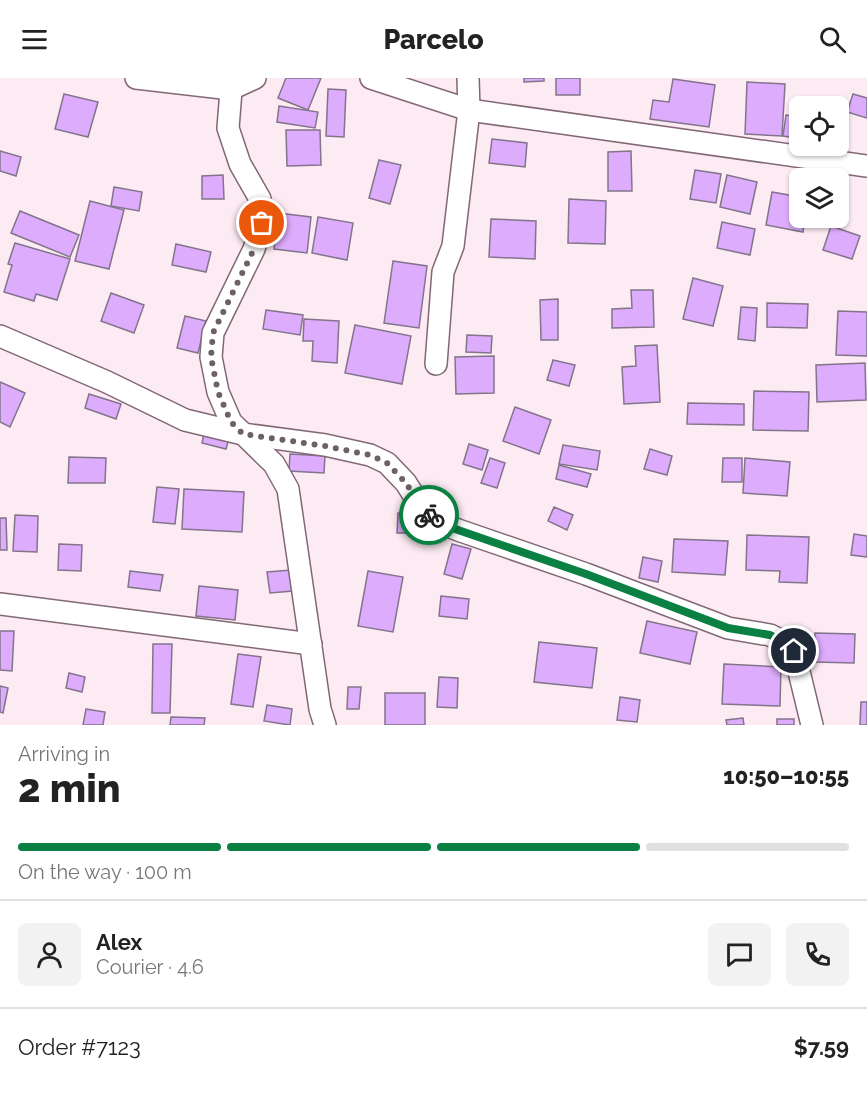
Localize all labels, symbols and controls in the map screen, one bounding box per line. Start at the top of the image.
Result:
icon: menu [18,23,51,56]
icon: search [816,23,849,56]
text: Parcelo [383,24,484,55]
map controls [789,96,849,228]
button: locate [789,96,849,156]
button: layers [789,168,849,228]
pin [236,197,287,248]
icon: bag [245,206,278,239]
courier [399,485,459,545]
icon: bike [413,499,446,532]
pin [768,625,819,676]
icon: home [777,634,810,667]
text: Arriving in [18,742,110,766]
text: 10:50–10:55 [723,763,849,789]
text: 2 min [18,765,121,811]
text: On the way · 100 m [18,860,192,884]
button: person [18,923,81,986]
button: chat [708,923,771,986]
button: phone [786,923,849,986]
text: Alex [96,929,142,955]
text: Courier · 4.6 [96,955,204,979]
text: Order #7123 [18,1034,141,1060]
text: $7.59 [794,1034,849,1060]

